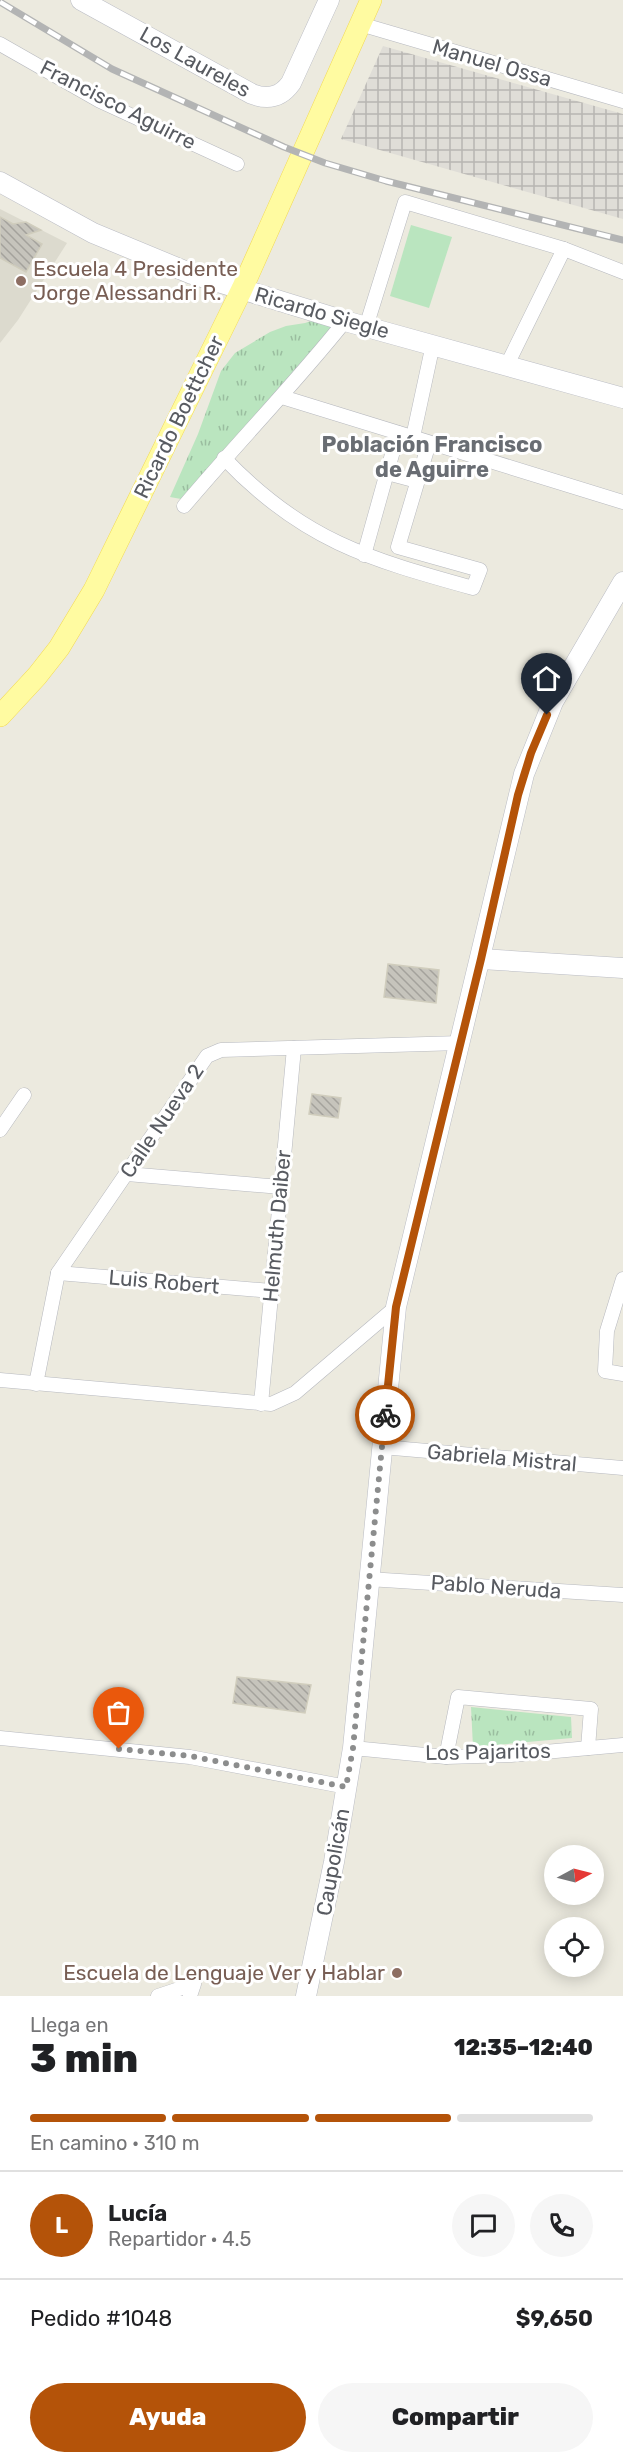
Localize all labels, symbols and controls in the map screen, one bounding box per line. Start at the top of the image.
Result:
street label: Los Laureles [136,21,255,102]
street label: Manuel Ossa [430,34,555,91]
street label: Francisco Aguirre [36,55,200,155]
place label: Escuela 4 Presidente Jorge Alessandri R. [33,256,238,305]
marker: Escuela 4 Presidente Jorge Alessandri R. [14,274,28,288]
street label: Ricardo Siegle [252,281,392,344]
street label: Ricardo Boettcher [128,331,229,502]
district label: Población Francisco de Aguirre [321,431,543,483]
pin [521,653,572,715]
icon: home [530,662,563,695]
street label: Calle Nueva 2 [114,1059,209,1182]
street label: Helmuth Daiber [257,1149,296,1303]
street label: Luis Robert [108,1264,221,1299]
courier [355,1385,415,1445]
icon: bike [369,1399,402,1432]
street label: Gabriela Mistral [426,1439,578,1477]
street label: Pablo Neruda [430,1569,562,1604]
pin [93,1687,144,1749]
icon: bag [102,1696,135,1729]
street label: Los Pajaritos [425,1738,551,1765]
street label: Caupolicán [311,1806,354,1918]
north arrow [544,1845,604,1905]
map controls [544,1845,604,1977]
button: locate [544,1917,604,1977]
place label: Escuela de Lenguaje Ver y Hablar [63,1960,385,1985]
marker: Escuela de Lenguaje Ver y Hablar [390,1966,404,1980]
text: Llega en [30,2013,109,2037]
text: 12:35–12:40 [454,2034,593,2061]
text: 3 min [30,2036,138,2082]
text: En camino · 310 m [30,2131,199,2155]
button: chat [452,2194,515,2257]
button: phone [530,2194,593,2257]
text: Lucía [108,2200,167,2227]
text: L [55,2212,68,2239]
text: Repartidor · 4.5 [108,2227,251,2251]
text: Pedido #1048 [30,2305,172,2332]
text: $9,650 [516,2305,593,2332]
button: Ayuda [30,2383,306,2452]
button: Compartir [318,2383,593,2452]

